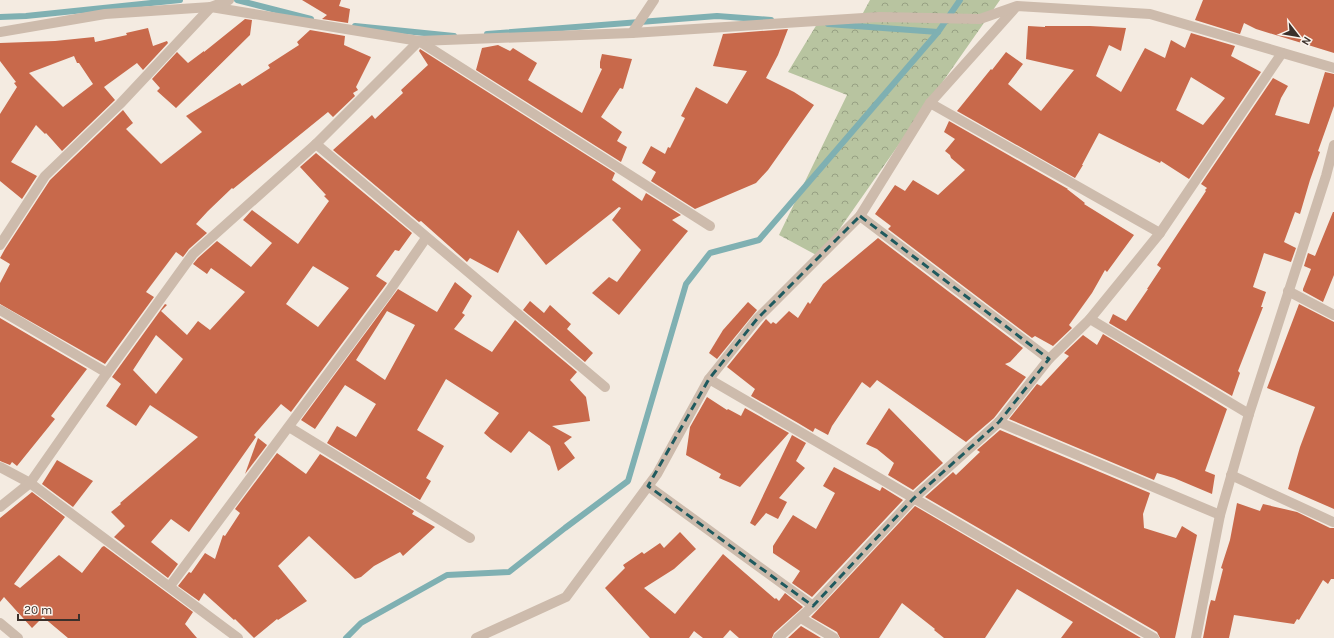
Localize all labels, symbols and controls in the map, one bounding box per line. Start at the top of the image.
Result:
north arrow [1278,16,1318,56]
text: N [1299,34,1314,48]
scale bar [18,596,79,622]
text: 20 m [24,603,52,617]

